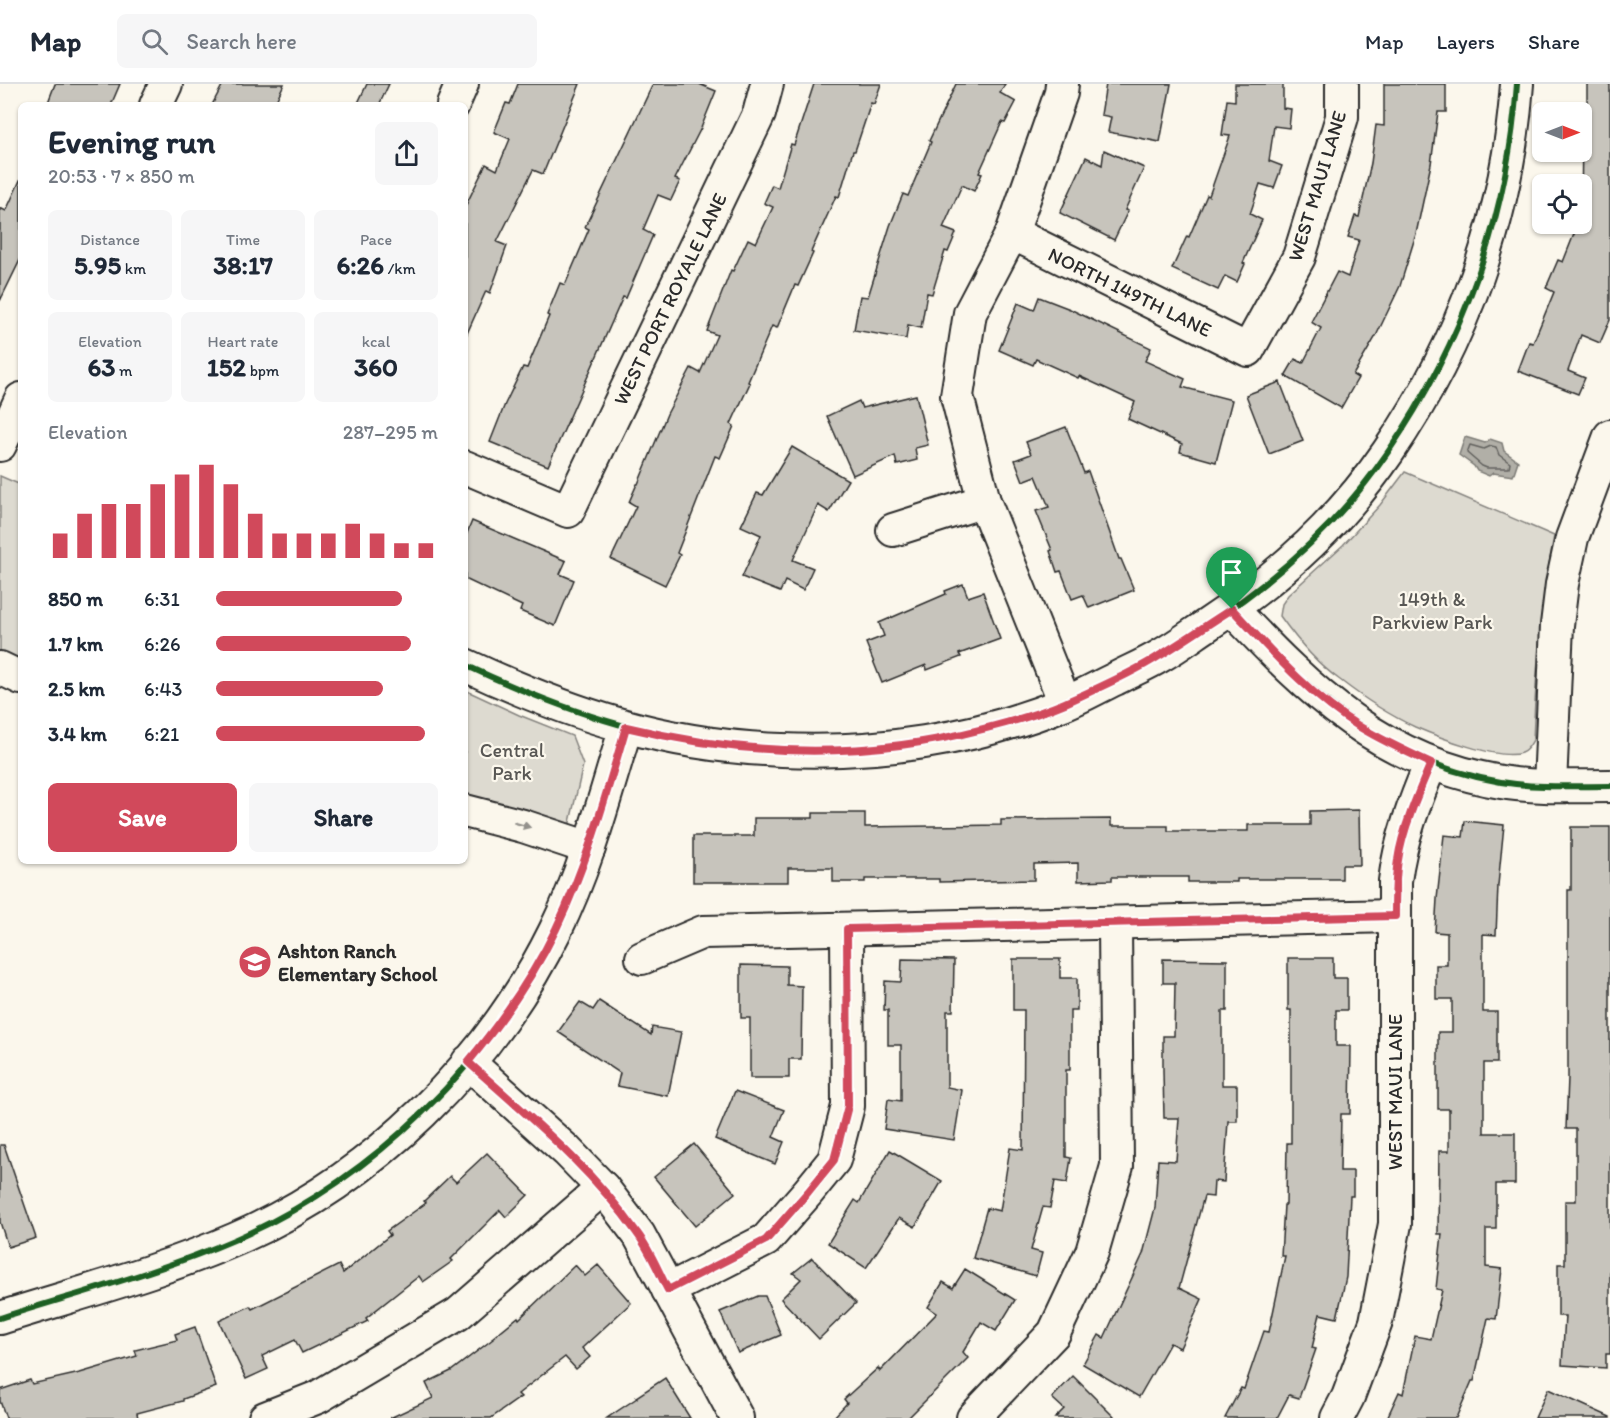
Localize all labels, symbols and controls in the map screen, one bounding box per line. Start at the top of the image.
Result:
search box [117,14,537,68]
text: Map [30,24,81,58]
icon: search [138,25,171,58]
text: Search here [186,28,297,55]
text: Map [1365,29,1404,54]
text: Layers [1437,29,1495,54]
text: Share [1528,29,1580,54]
north arrow [1532,102,1592,162]
map controls [1532,102,1592,234]
street label: WEST MAUI LANE [1283,108,1351,264]
text: Evening run [48,122,215,161]
button: share [375,122,438,185]
text: 20:53 · 7 × 850 m [48,164,195,188]
button: locate [1532,174,1592,234]
street label: WEST PORT ROYALE LANE [608,189,732,409]
text: Distance [80,230,140,249]
text: Time [226,230,260,249]
text: Pace [360,230,392,249]
street label: NORTH 149TH LANE [1044,242,1216,342]
text: 5.95 [74,249,121,281]
text: 38:17 [213,249,273,281]
text: 6:26 [336,249,384,281]
text: km [121,259,146,278]
text: /km [384,259,416,278]
text: Elevation [78,332,142,351]
text: Heart rate [208,332,278,351]
text: kcal [362,332,390,351]
text: 63 [88,351,115,383]
text: 152 [207,351,246,383]
text: 360 [354,351,398,383]
text: m [115,361,133,380]
text: bpm [246,361,279,380]
text: Elevation [48,420,127,444]
text: 287–295 m [343,420,438,444]
pin [1206,547,1257,609]
icon: arrive [1215,556,1248,589]
text: 850 m [48,587,103,611]
text: 6:31 [144,587,180,611]
park label: 149th & Parkview Park [1372,587,1493,634]
text: 1.7 km [48,632,103,656]
text: 6:26 [144,632,181,656]
text: 2.5 km [48,677,105,701]
text: 6:43 [144,677,182,701]
text: 3.4 km [48,722,107,746]
text: 6:21 [144,722,179,746]
park label: Central Park [480,738,545,785]
button: Save [48,783,237,852]
button: Share [249,783,438,852]
one-way arrow [513,821,531,831]
place label: Ashton Ranch Elementary School [277,939,438,987]
school or university icon: Ashton Ranch Elementary School [237,944,273,980]
street label: WEST MAUI LANE [1383,1014,1407,1170]

